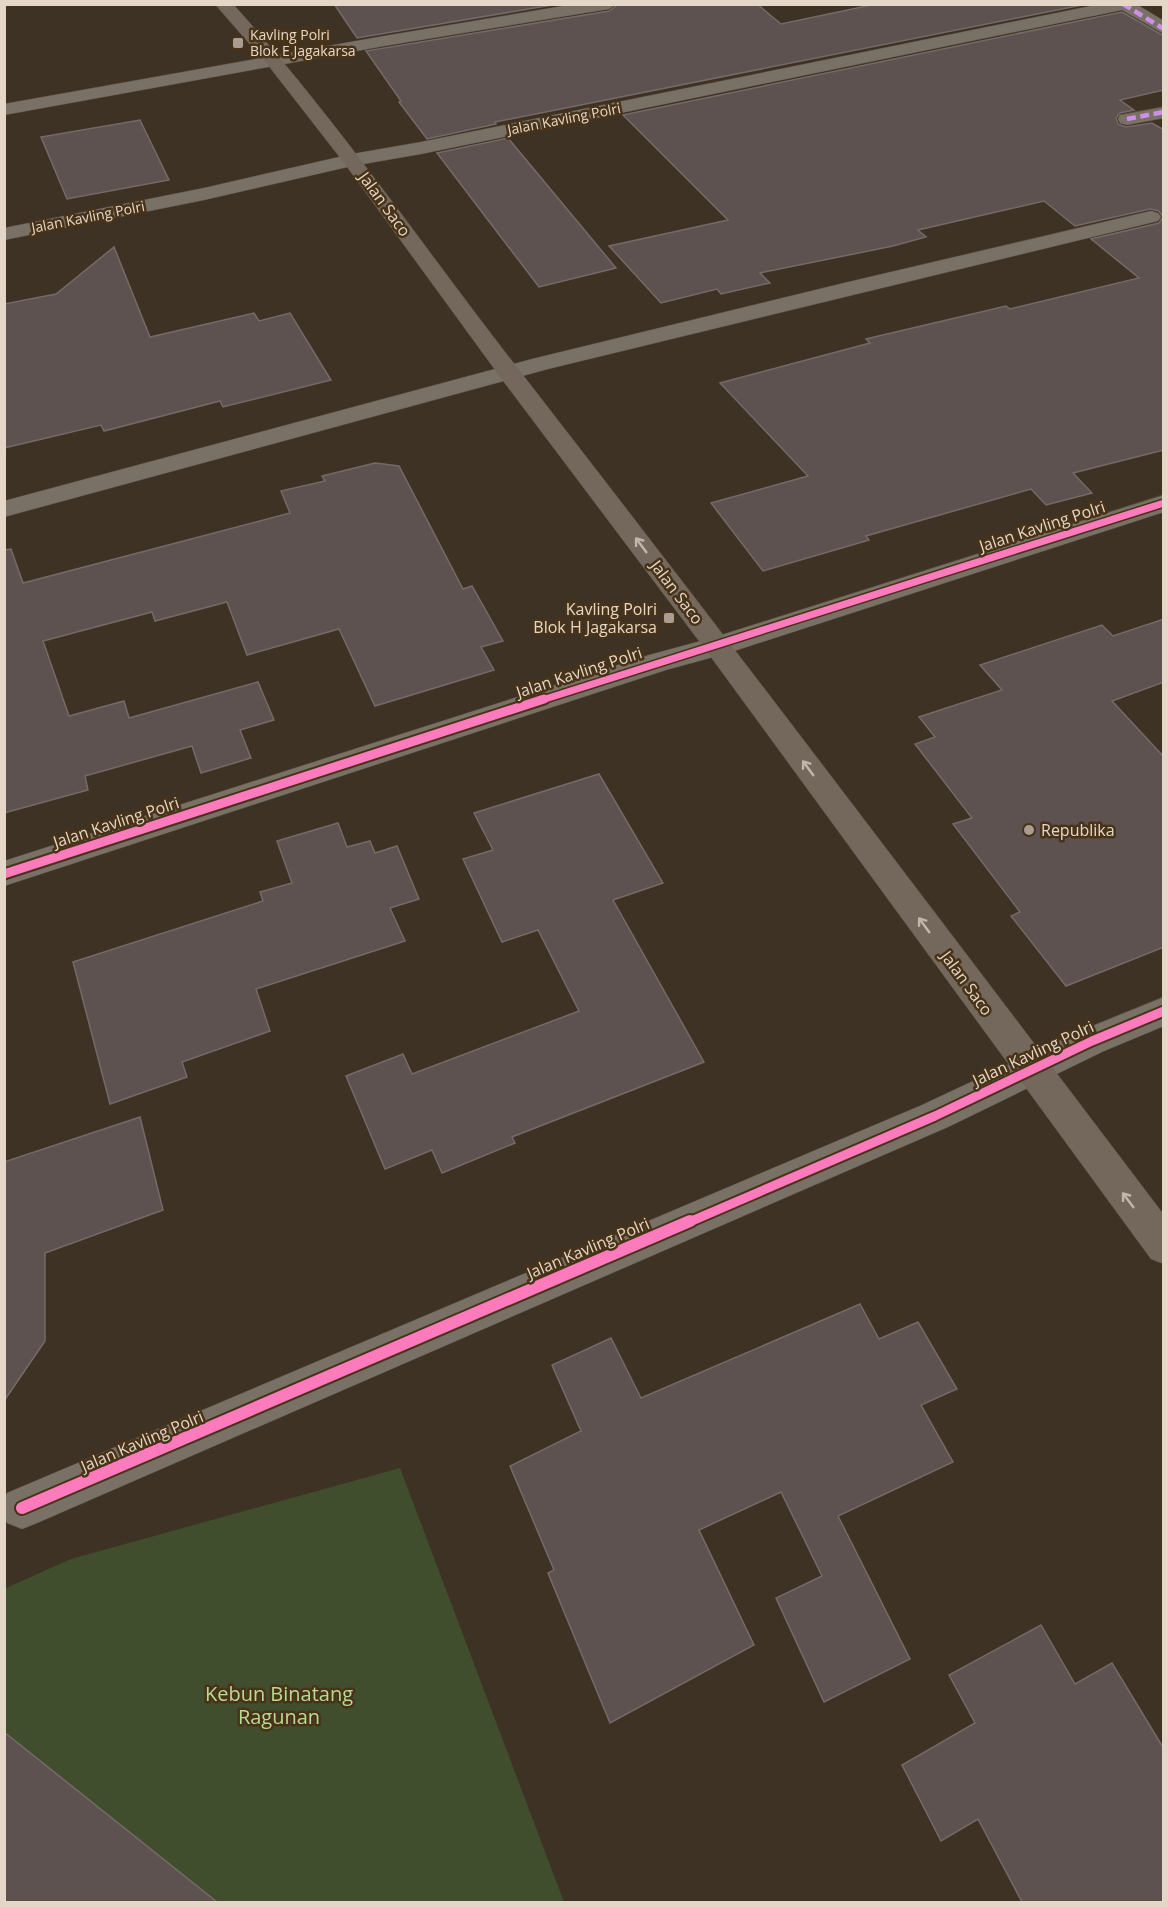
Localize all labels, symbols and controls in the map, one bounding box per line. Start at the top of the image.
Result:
place label: Kavling Polri Blok E Jagakarsa [250,25,356,60]
marker: Kavling Polri Blok E Jagakarsa [231,36,245,50]
street label: Jalan Kavling Polri [504,98,622,139]
street label: Jalan Saco [353,166,416,241]
street label: Jalan Kavling Polri [28,196,146,237]
street label: Jalan Kavling Polri [974,495,1108,557]
one-way arrow [635,537,648,553]
street label: Jalan Saco [644,554,708,629]
place label: Kavling Polri Blok H Jagakarsa [533,598,657,638]
marker: Kavling Polri Blok H Jagakarsa [662,611,676,625]
street label: Jalan Kavling Polri [511,641,645,703]
one-way arrow [802,761,815,777]
street label: Jalan Kavling Polri [48,791,182,853]
place label: Republika [1041,819,1115,841]
marker: Republika [1022,823,1036,837]
one-way arrow [918,918,930,934]
street label: Jalan Saco [935,945,998,1020]
street label: Jalan Kavling Polri [967,1015,1097,1092]
one-way arrow [1122,1192,1135,1208]
street label: Jalan Kavling Polri [521,1212,653,1285]
street label: Jalan Kavling Polri [75,1405,207,1478]
park label: Kebun Binatang Ragunan [205,1680,353,1730]

